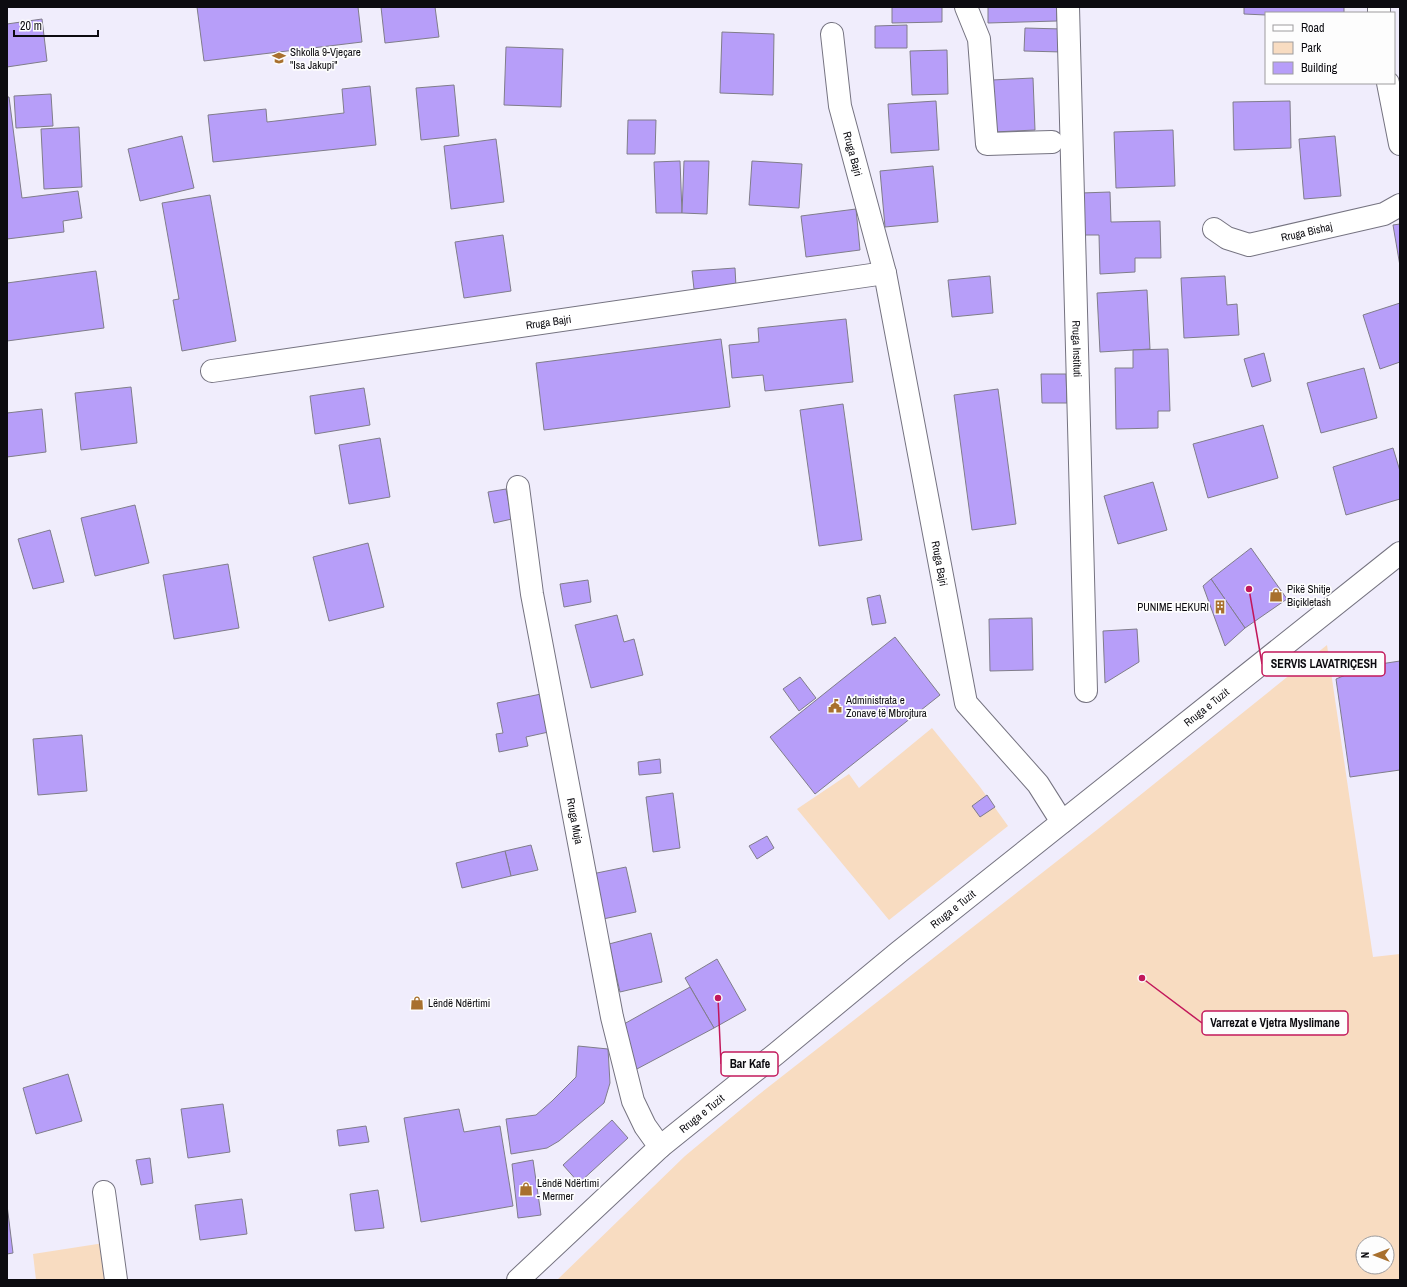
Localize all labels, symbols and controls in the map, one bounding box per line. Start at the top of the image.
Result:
scale bar [14,12,98,38]
legend [1265,12,1395,84]
text: 20 m [20,18,42,34]
text: Road [1301,20,1325,36]
text: Park [1301,40,1321,56]
place label: Shkolla 9-Vjeçare "Isa Jakupi" [290,45,361,72]
school or university icon: Shkolla 9-Vjeçare "Isa Jakupi" [271,50,287,66]
text: Building [1301,60,1338,76]
street label: Rruga Bajri [840,130,866,178]
street label: Rruga Bishaj [1280,219,1334,244]
street label: Rruga Bajri [525,312,572,332]
street label: Rruga Instituti [1069,320,1085,377]
street label: Rruga Bajri [929,540,951,587]
place label: Pikë Shitje Biçikletash [1287,582,1331,609]
shop icon: Pikë Shitje Biçikletash [1268,587,1284,603]
building icon: PUNIME HEKURI [1212,599,1228,615]
place label: PUNIME HEKURI [1137,600,1209,614]
callout: SERVIS LAVATRIÇESH [1262,652,1385,676]
text: SERVIS LAVATRIÇESH [1271,656,1377,672]
street label: Rruga e Tuzit [1181,685,1232,729]
place label: Administrata e Zonave të Mbrojtura [845,693,927,720]
public building icon: Administrata e Zonave të Mbrojtura [827,698,843,714]
street label: Rruga Muja [564,797,586,845]
street label: Rruga e Tuzit [928,886,979,931]
shop icon: Lëndë Ndërtimi [409,995,425,1011]
place label: Lëndë Ndërtimi [428,996,490,1010]
callout: Varrezat e Vjetra Myslimane [1202,1011,1348,1035]
text: Varrezat e Vjetra Myslimane [1210,1015,1340,1031]
callout: Bar Kafe [721,1052,778,1076]
text: Bar Kafe [730,1056,771,1072]
street label: Rruga e Tuzit [676,1091,727,1136]
place label: Lëndë Ndërtimi - Mermer [537,1176,599,1203]
shop icon: Lëndë Ndërtimi - Mermer [518,1181,534,1197]
north arrow [1355,1235,1395,1275]
text: N [1358,1252,1372,1258]

